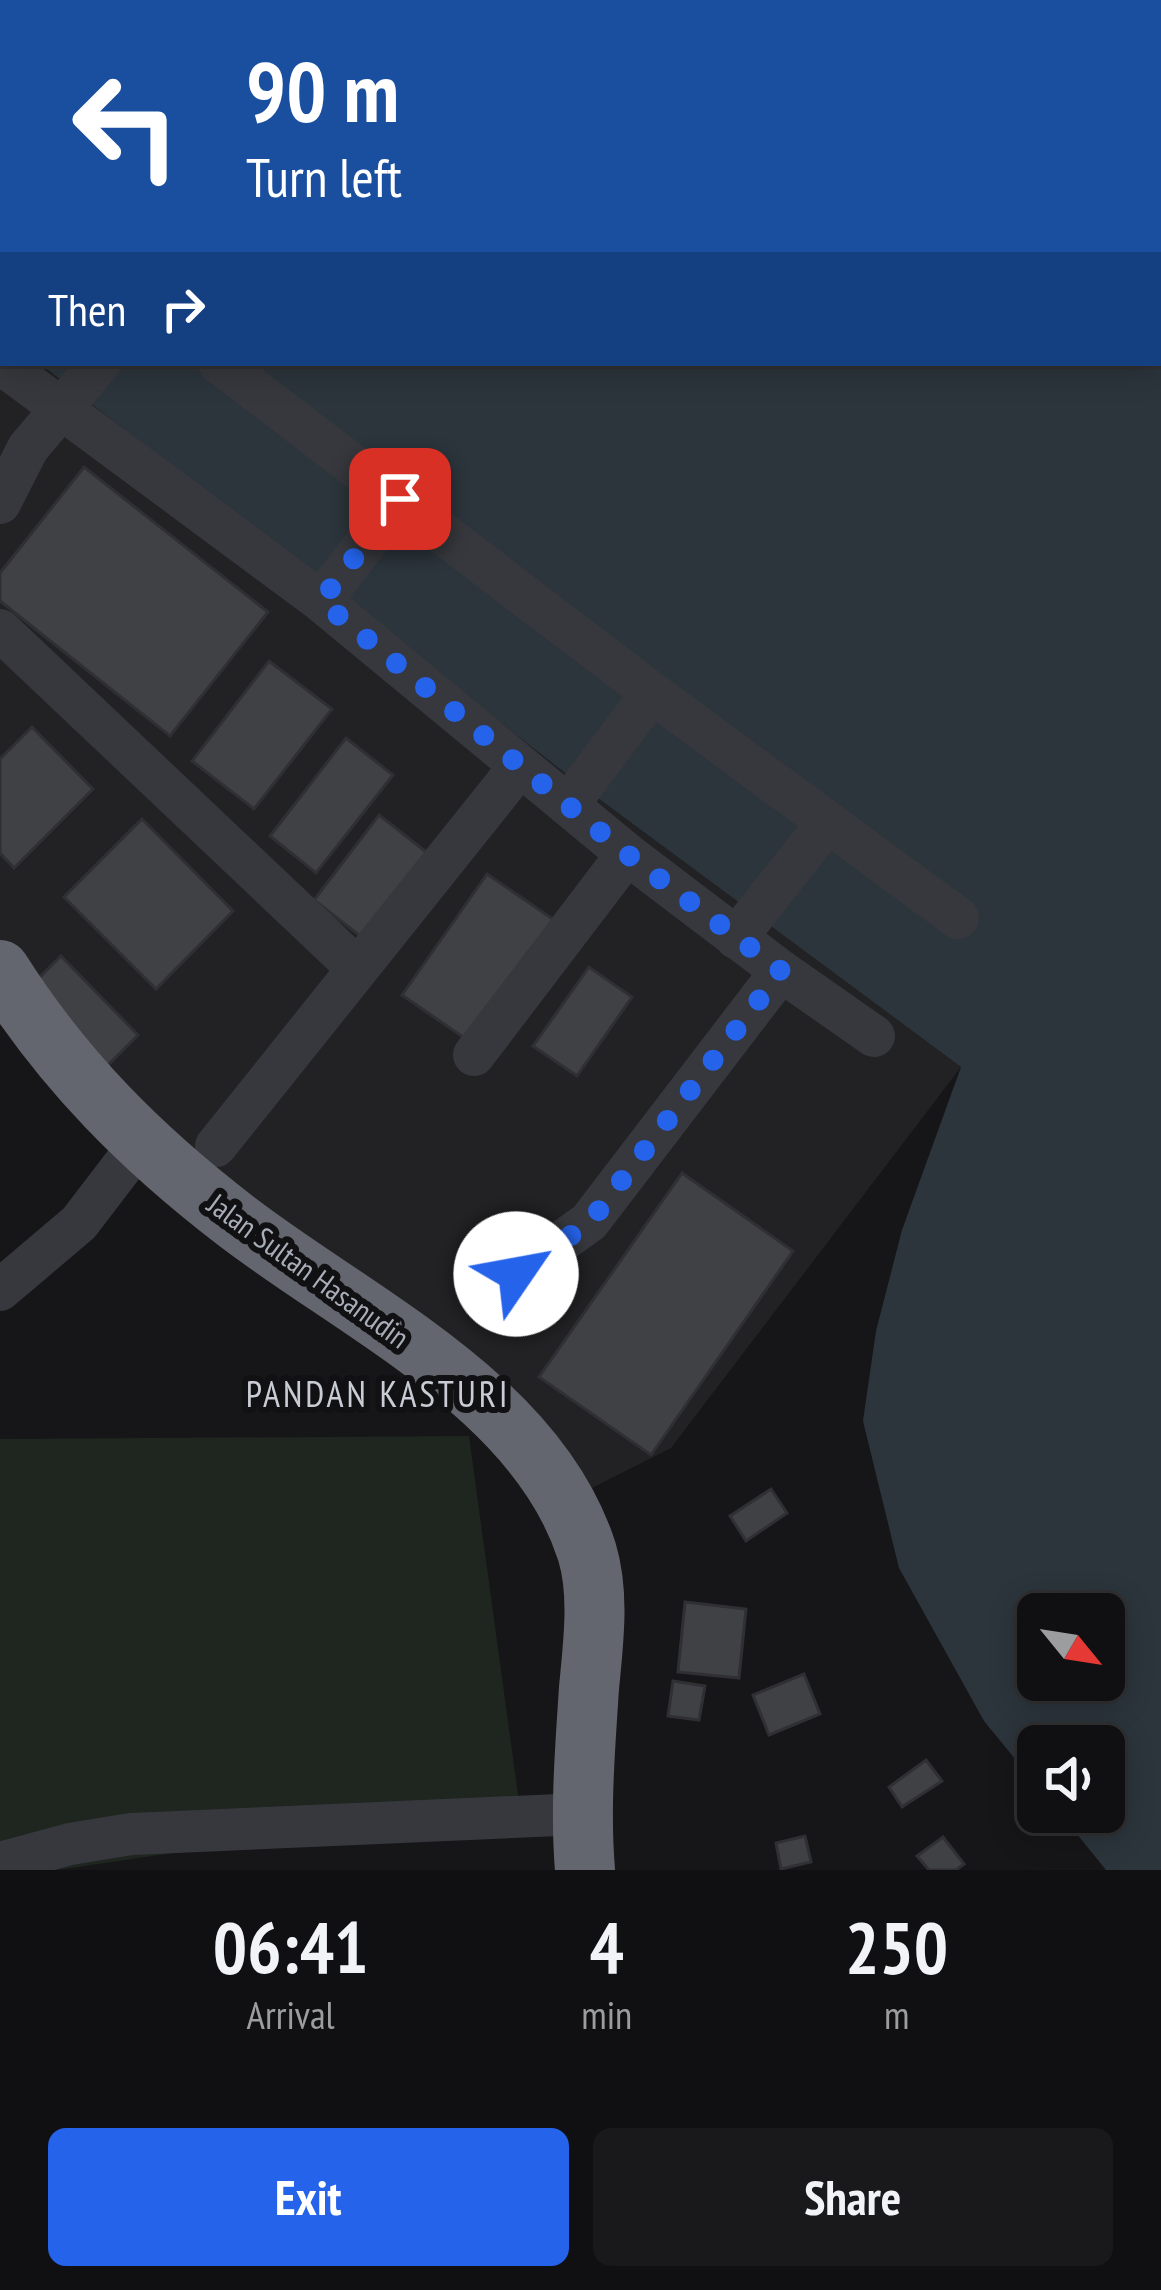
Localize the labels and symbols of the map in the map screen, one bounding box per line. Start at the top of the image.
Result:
pin [349,448,451,550]
street label: Jalan Sultan Hasanudin [200,1183,417,1356]
position arrow [453,1211,579,1337]
district label: PANDAN KASTURI [246,1370,510,1417]
north arrow [1017,1593,1125,1701]

